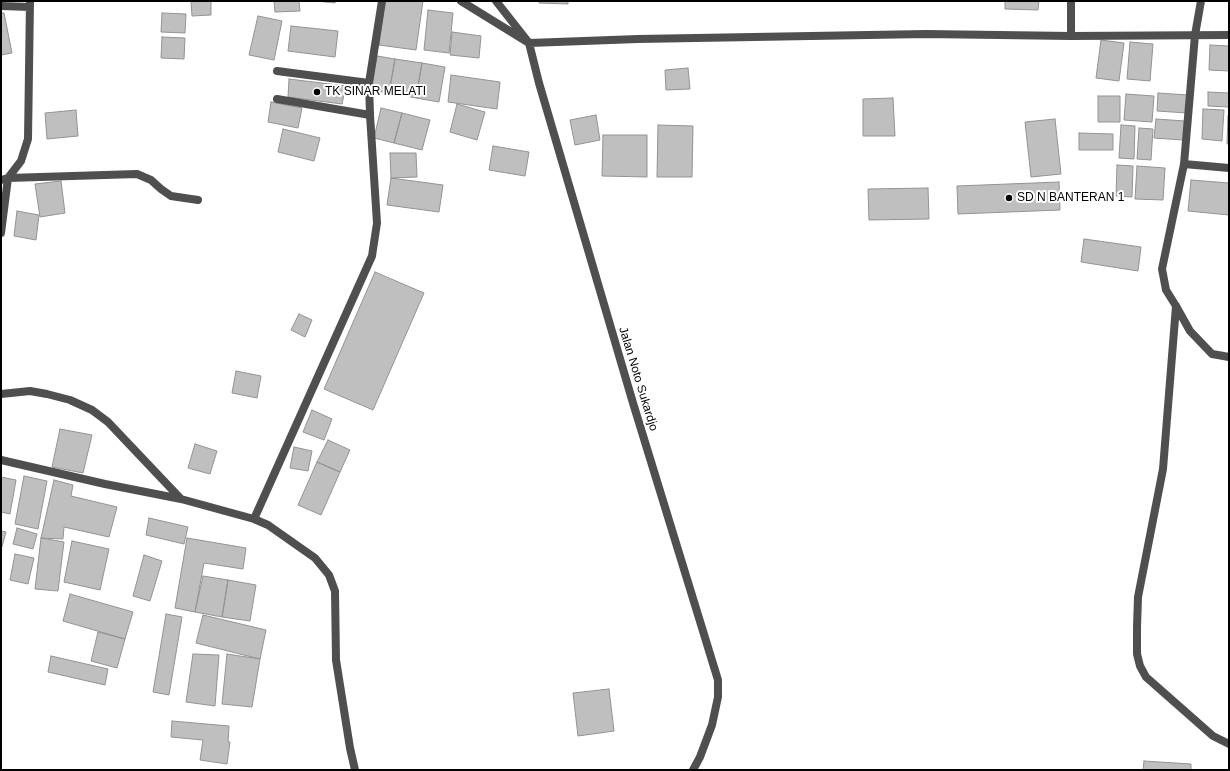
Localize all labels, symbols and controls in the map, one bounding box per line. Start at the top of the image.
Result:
place label: TK SINAR MELATI [325,85,426,99]
marker: TK SINAR MELATI [312,87,322,97]
place label: SD N BANTERAN 1 [1017,191,1124,205]
marker: SD N BANTERAN 1 [1004,193,1014,203]
street label: Jalan Noto Sukardjo [615,325,661,433]

